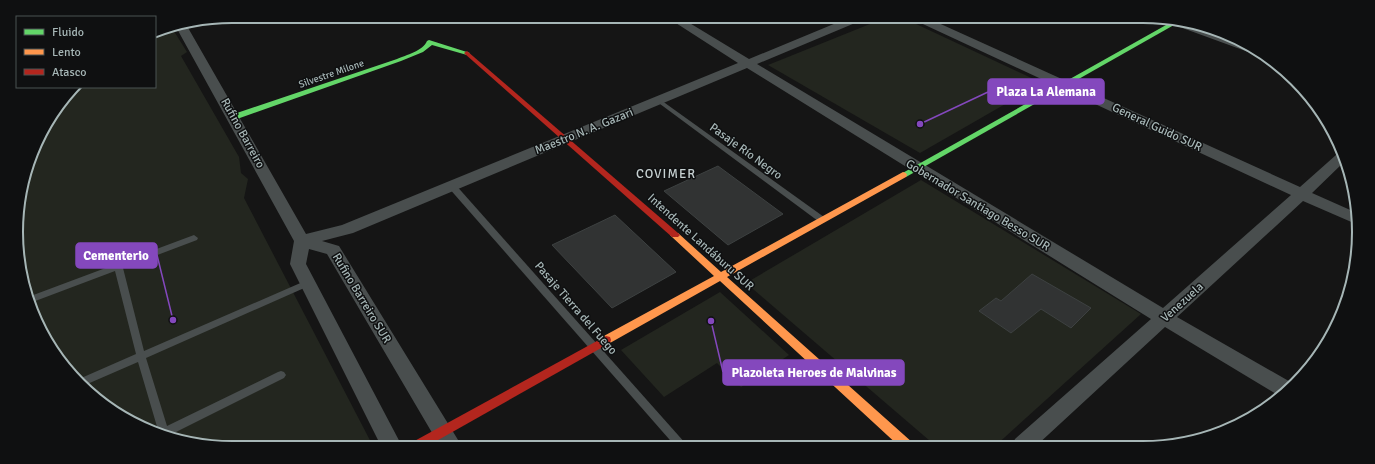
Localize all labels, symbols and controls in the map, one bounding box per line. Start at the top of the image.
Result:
legend [16,16,156,88]
text: Fluido [52,25,84,40]
text: Lento [52,45,81,60]
street label: Silvestre Milone [297,57,366,91]
text: Atasco [52,65,87,80]
callout: Plaza La Alemana [988,79,1104,104]
text: Plaza La Alemana [996,84,1096,100]
street label: Rufino Barreiro [217,96,268,171]
street label: General Guido SUR [1109,100,1204,155]
street label: Maestro N. A. Gazari [533,105,636,158]
street label: Pasaje Río Negro [706,120,785,183]
street label: Gobernador Santiago Besso SUR [903,156,1053,255]
district label: COVIMER [636,166,696,182]
street label: Intendente Landáburu SUR [644,191,757,294]
callout: Cementerio [76,243,157,268]
text: Cementerio [83,248,149,264]
street label: Rufino Barreiro SUR [329,251,394,346]
street label: Pasaje Tierra del Fuego [531,259,620,358]
street label: Venezuela [1158,279,1207,325]
callout: Plazoleta Heroes de Malvinas [723,360,904,385]
text: Plazoleta Heroes de Malvinas [731,365,897,381]

